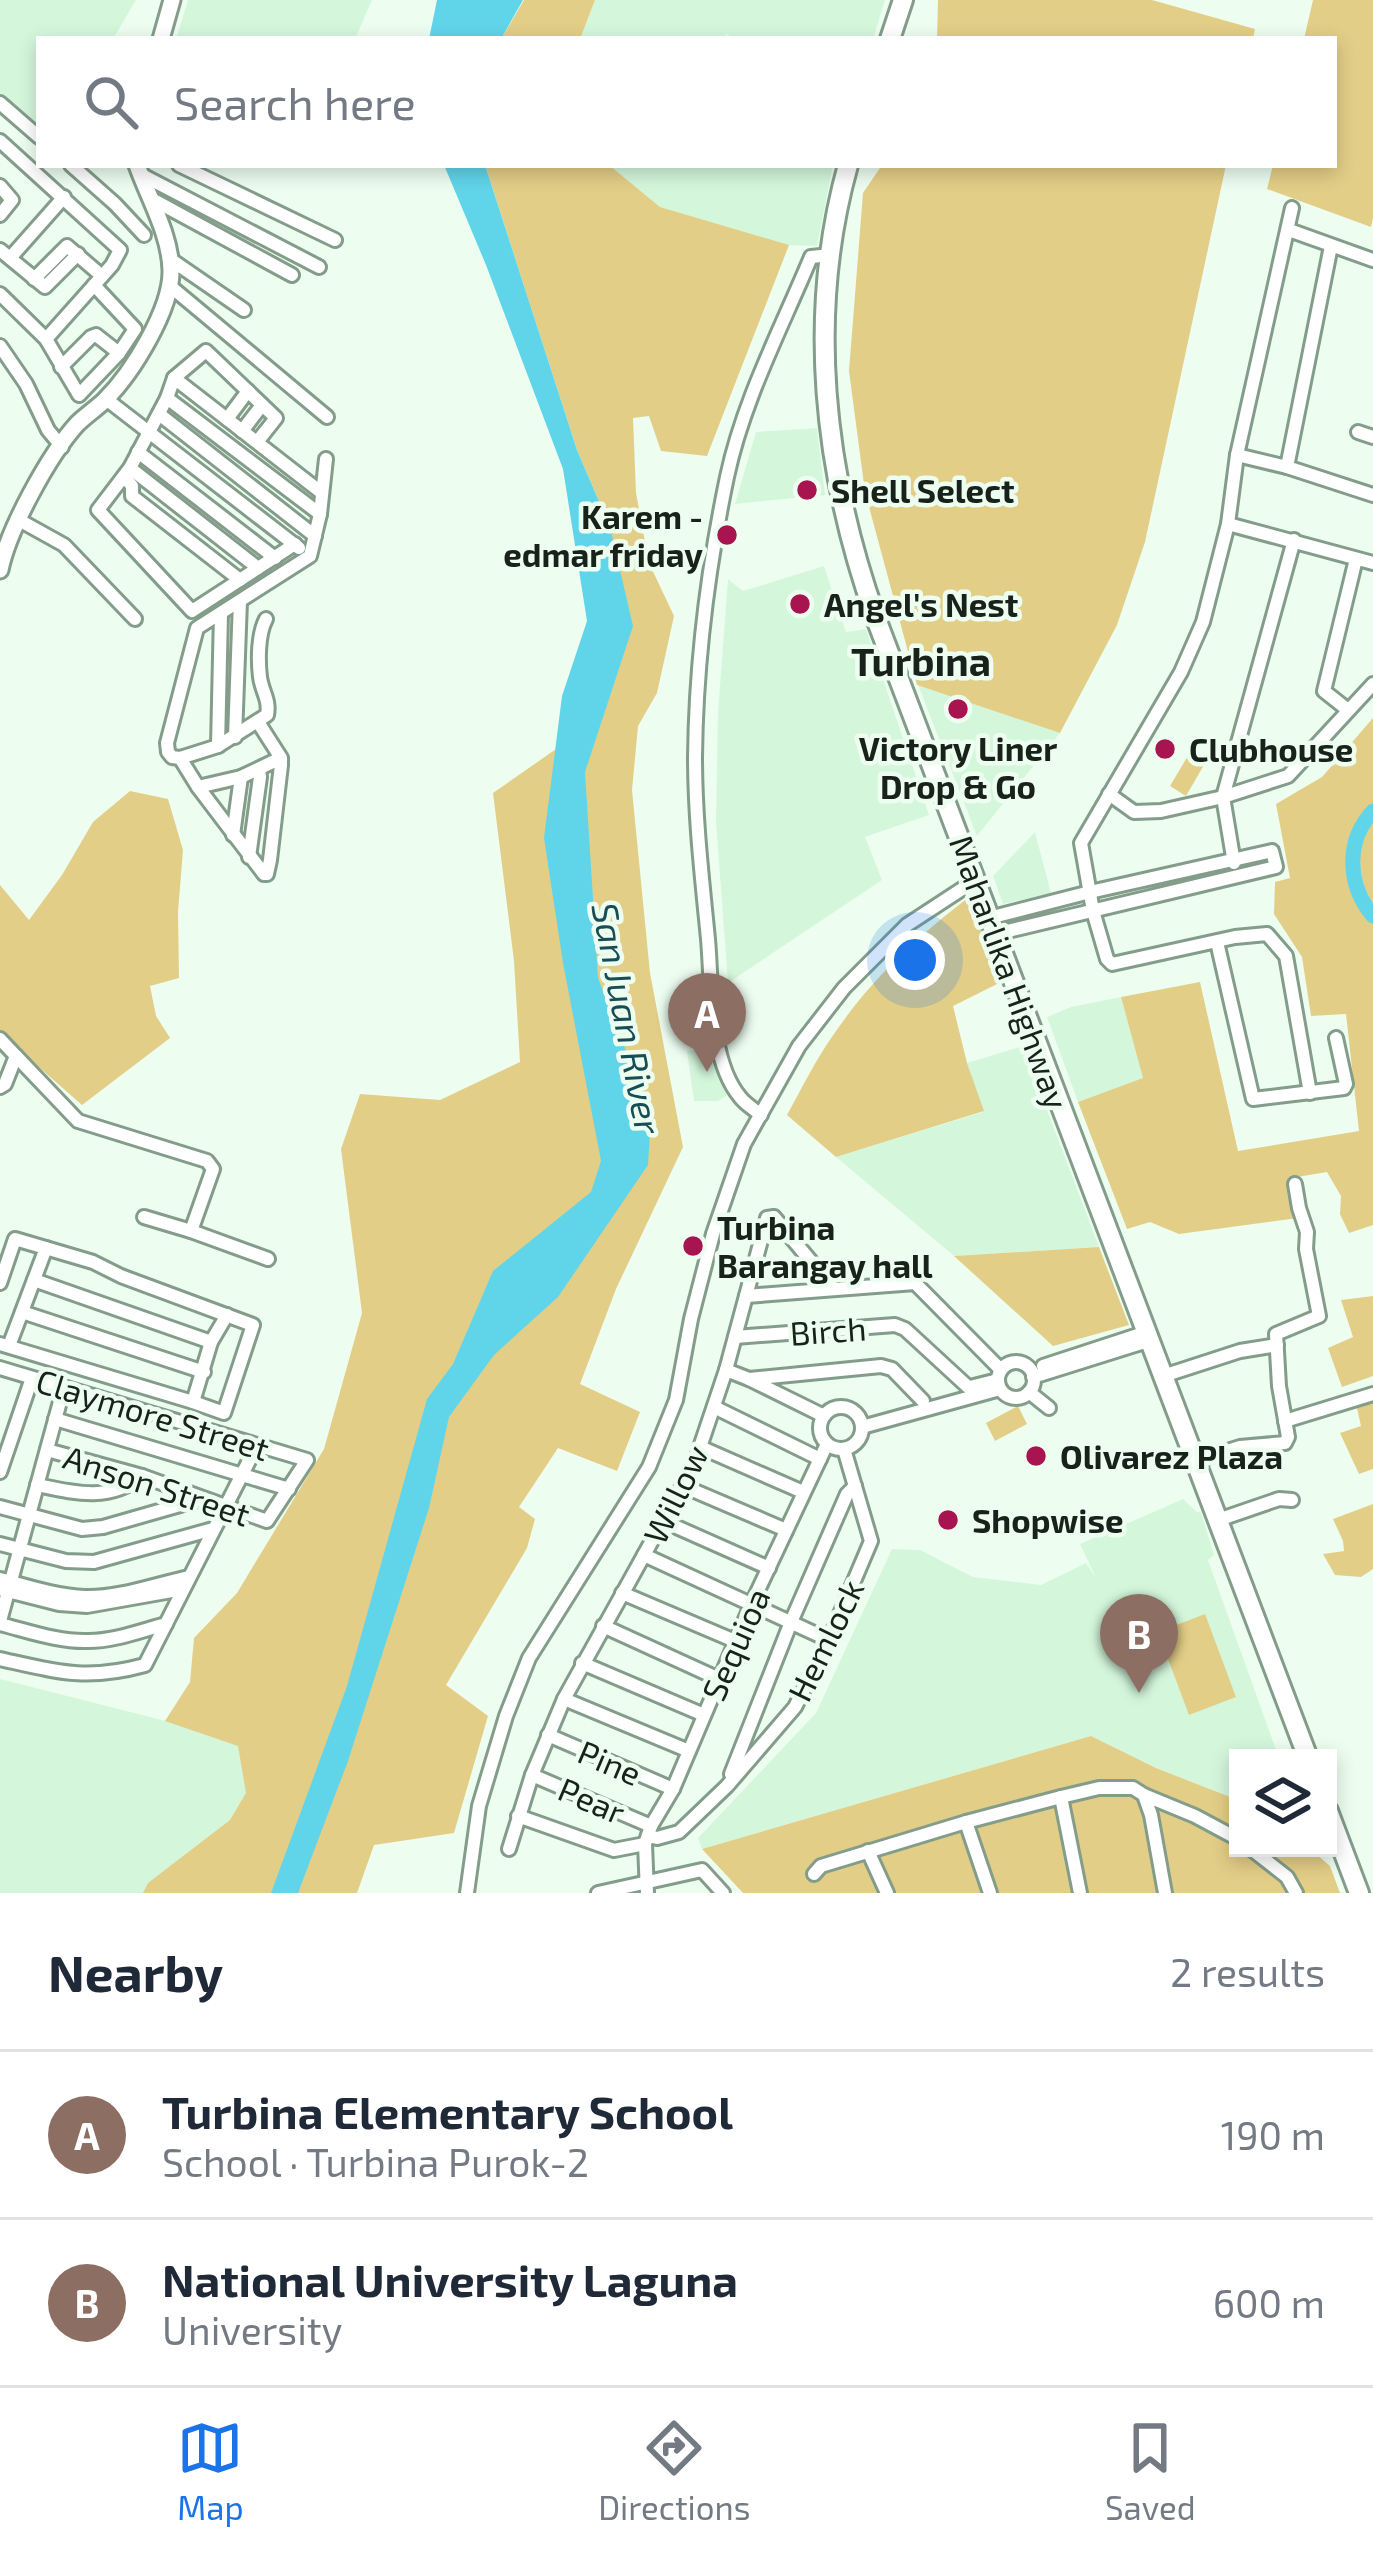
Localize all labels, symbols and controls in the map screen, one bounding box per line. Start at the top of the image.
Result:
search box [36,36,1337,168]
icon: search [78,69,144,135]
text: Search here [174,75,416,129]
place label: Shell Select [831,470,1015,510]
marker: Shell Select [794,477,820,503]
place label: Karem - edmar friday [503,496,703,574]
marker: Karem - edmar friday [714,522,740,548]
place label: Angel's Nest [824,584,1018,624]
marker: Angel's Nest [787,591,813,617]
district label: Turbina [851,637,991,684]
marker: Victory Liner Drop & Go [945,696,971,722]
place label: Victory Liner Drop & Go [859,728,1057,806]
place label: Clubhouse [1189,729,1353,769]
marker: Clubhouse [1152,736,1178,762]
street label: Maharlika Highway [942,830,1078,1114]
water label: San Juan River [584,899,672,1138]
your location [885,930,945,990]
pin: A [668,973,746,1072]
place label: Turbina Barangay hall [717,1207,933,1285]
marker: Turbina Barangay hall [680,1233,706,1259]
street label: Birch [788,1307,868,1353]
street label: Claymore Street [32,1360,274,1468]
street label: Anson Street [59,1436,255,1534]
place label: Olivarez Plaza [1060,1436,1283,1476]
street label: Willow [634,1438,716,1550]
marker: Olivarez Plaza [1023,1443,1049,1469]
place label: Shopwise [972,1500,1124,1540]
marker: Shopwise [935,1507,961,1533]
street label: Hemlock [778,1573,872,1707]
street label: Sequioa [693,1582,777,1706]
pin: B [1100,1594,1178,1693]
street label: Pine [572,1731,648,1793]
map controls [1229,1749,1337,1857]
button: layers [1229,1749,1337,1857]
street label: Pear [553,1768,631,1832]
text: Nearby [48,1941,223,2002]
text: 2 results [1170,1948,1325,1995]
text: Turbina Elementary School [162,2084,733,2138]
text: A [74,2111,100,2158]
text: 190 m [1221,2111,1325,2158]
text: School · Turbina Purok-2 [162,2138,589,2185]
text: National University Laguna [162,2252,738,2306]
text: B [75,2279,99,2326]
text: 600 m [1213,2279,1325,2326]
text: University [162,2306,342,2353]
tab: Map [177,2415,244,2527]
tab: Directions [598,2415,750,2527]
tab: Saved [1105,2415,1196,2527]

